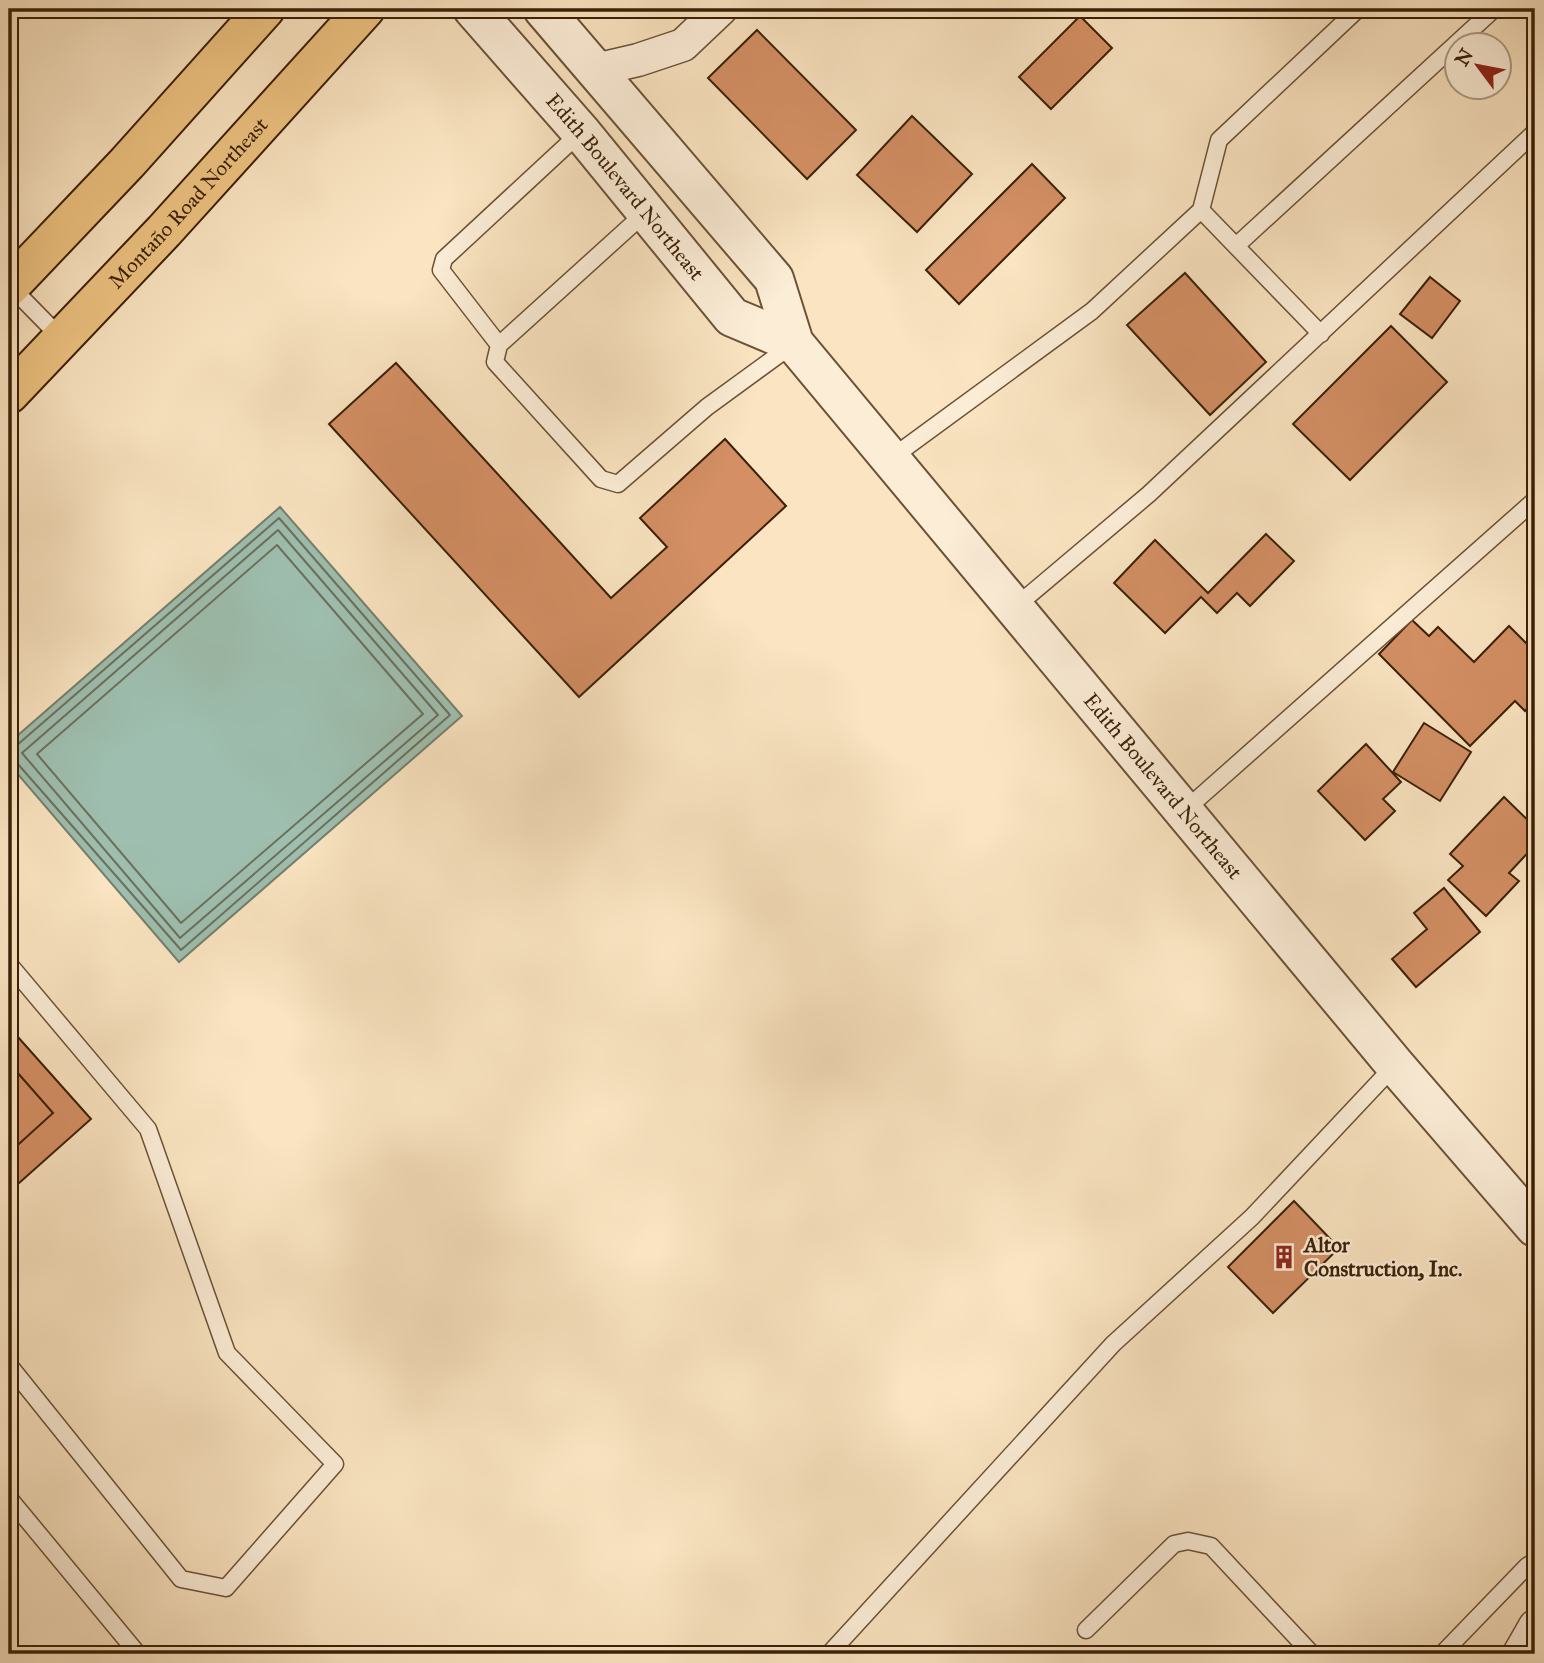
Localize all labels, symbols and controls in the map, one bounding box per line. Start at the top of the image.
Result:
north arrow [1442,32,1512,102]
text: N [1450,44,1478,70]
street label: Edith Boulevard Northeast [540,88,710,286]
street label: Montaño Road Northeast [103,112,274,294]
street label: Edith Boulevard Northeast [1078,688,1248,885]
place label: Altor Construction, Inc. [1302,1232,1462,1282]
building icon: Altor Construction, Inc. [1270,1243,1298,1271]

